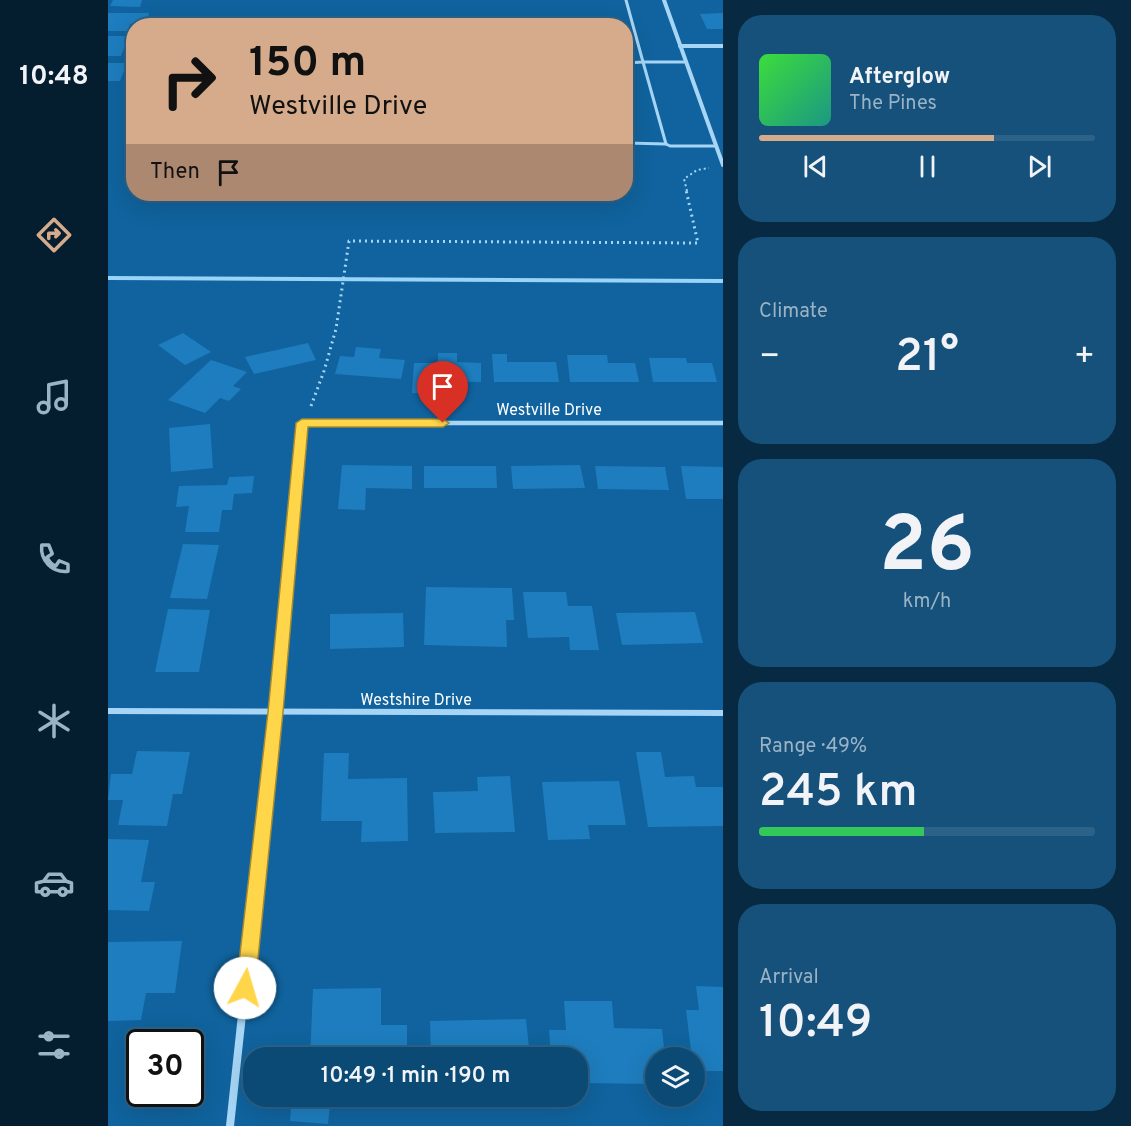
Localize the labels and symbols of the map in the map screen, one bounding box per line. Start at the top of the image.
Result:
pin [417,361,468,423]
street label: Westville Drive [496,401,602,421]
street label: Westshire Drive [360,691,472,711]
position arrow [213,956,277,1020]
speed limit sign: 30 [126,1029,204,1107]

